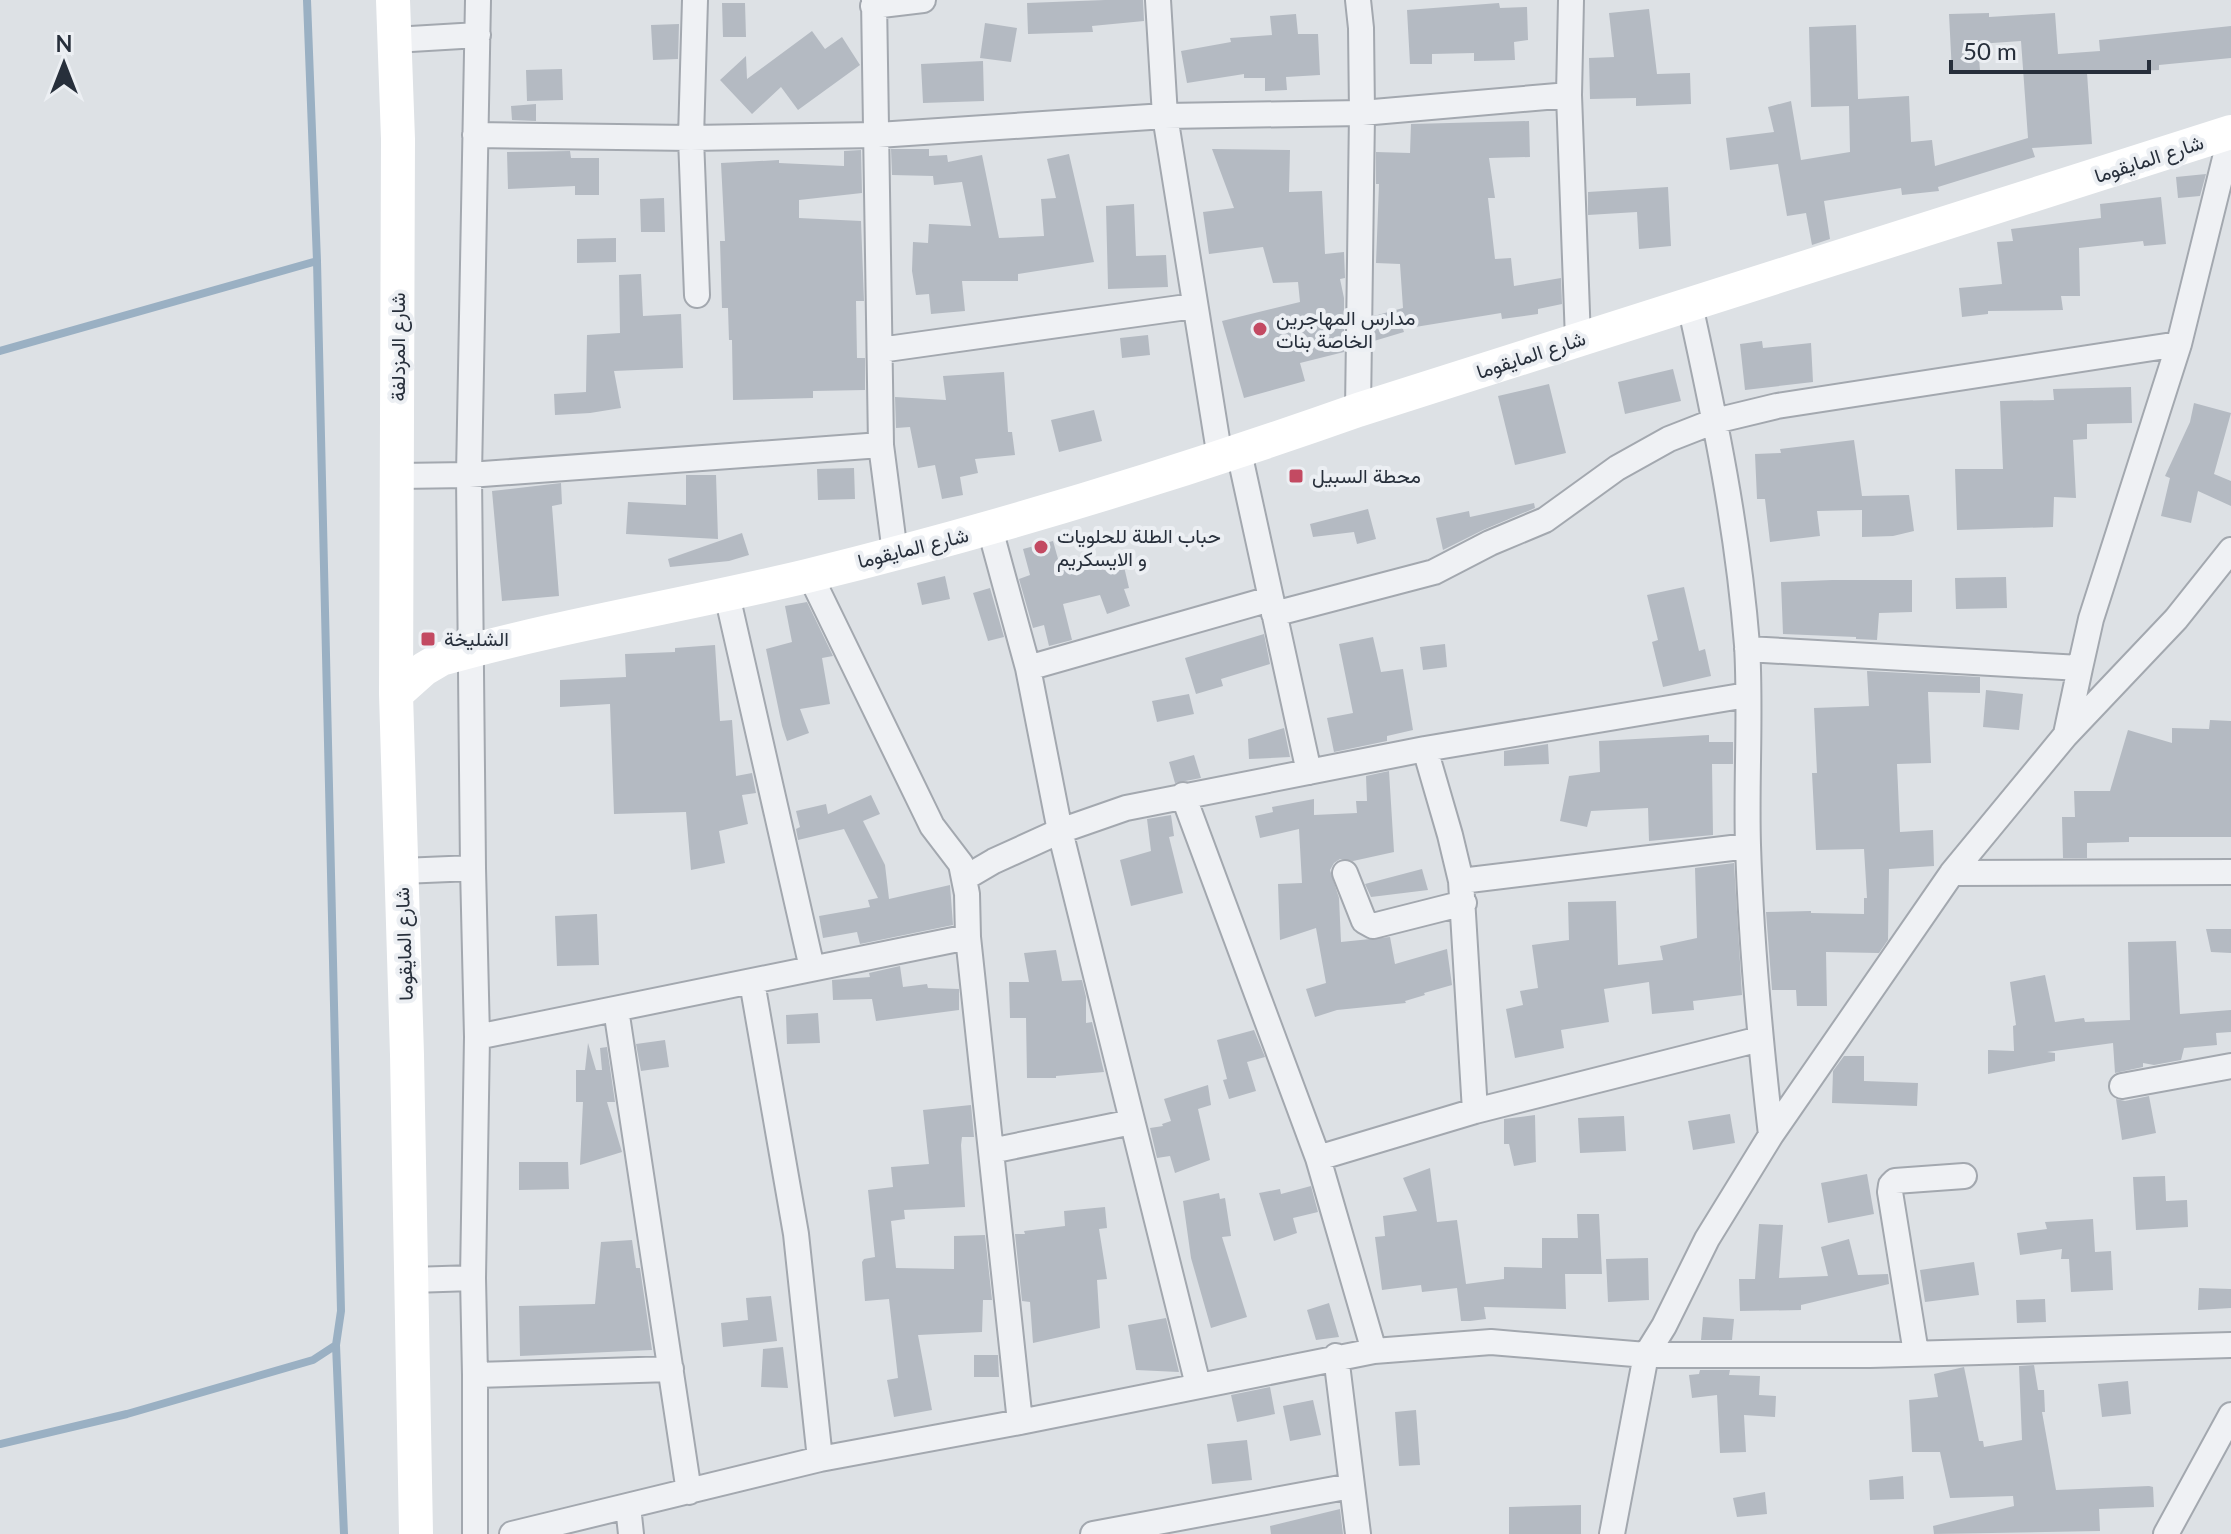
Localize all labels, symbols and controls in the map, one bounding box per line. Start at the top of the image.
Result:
north arrow [24,24,104,104]
scale bar [1951,24,2149,74]
text: N [56,30,72,57]
text: 50 m [1963,36,2017,65]
street label: شارع المايقوما [2091,129,2207,190]
street label: شارع المزدلفة [385,292,412,402]
place label: مدارس المهاجرين الخاصة بنات [1276,305,1416,353]
marker: مدارس المهاجرين الخاصة بنات [1251,320,1269,338]
street label: شارع المايقوما [1473,325,1589,386]
place label: محطة السبيل [1312,463,1421,488]
marker: محطة السبيل [1287,467,1305,485]
street label: شارع المايقوما [855,522,971,575]
place label: حباب الطلة للحلويات و الايسكريم [1057,523,1221,572]
marker: حباب الطلة للحلويات و الايسكريم [1032,538,1050,556]
place label: الشليخة [444,626,509,651]
marker: الشليخة [419,630,437,648]
street label: شارع المايقوما [389,887,420,1001]

